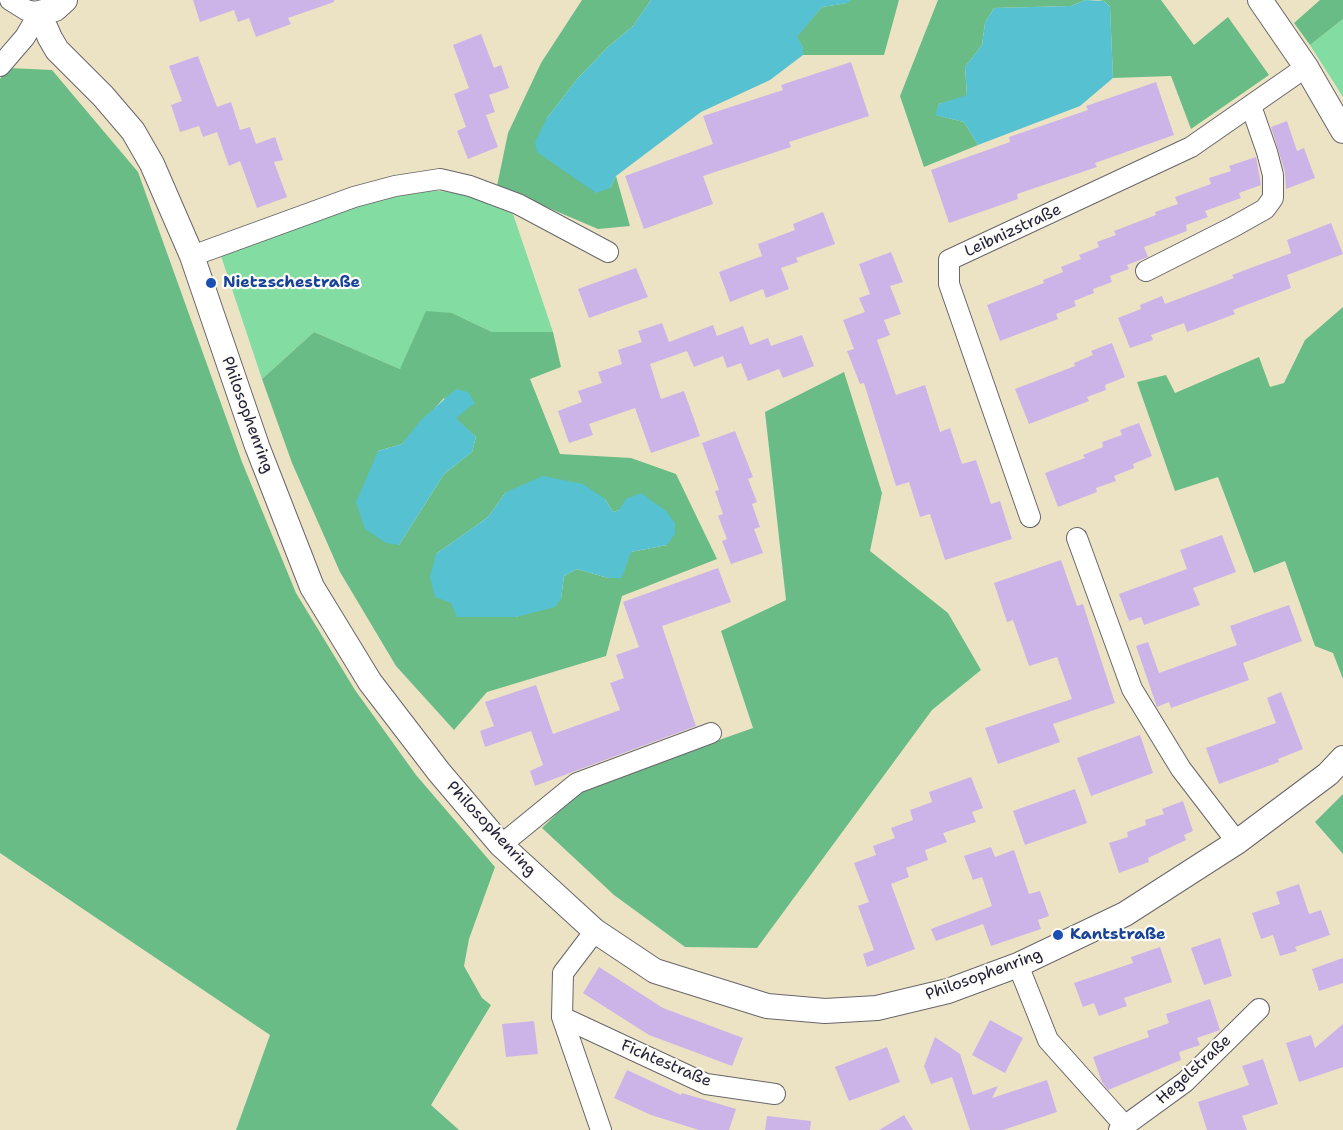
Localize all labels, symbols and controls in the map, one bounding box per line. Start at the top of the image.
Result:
street label: Leibnizstraße [962,200,1064,262]
place label: Nietzschestraße [223,273,360,293]
marker: Nietzschestraße [204,276,218,290]
street label: Philosophenring [217,354,277,476]
street label: Philosophenring [442,778,540,880]
place label: Kantstraße [1070,925,1166,945]
marker: Kantstraße [1051,928,1065,942]
street label: Philosophenring [923,945,1045,1005]
street label: Hegelstraße [1153,1031,1235,1109]
street label: Fichtestraße [618,1036,714,1092]

